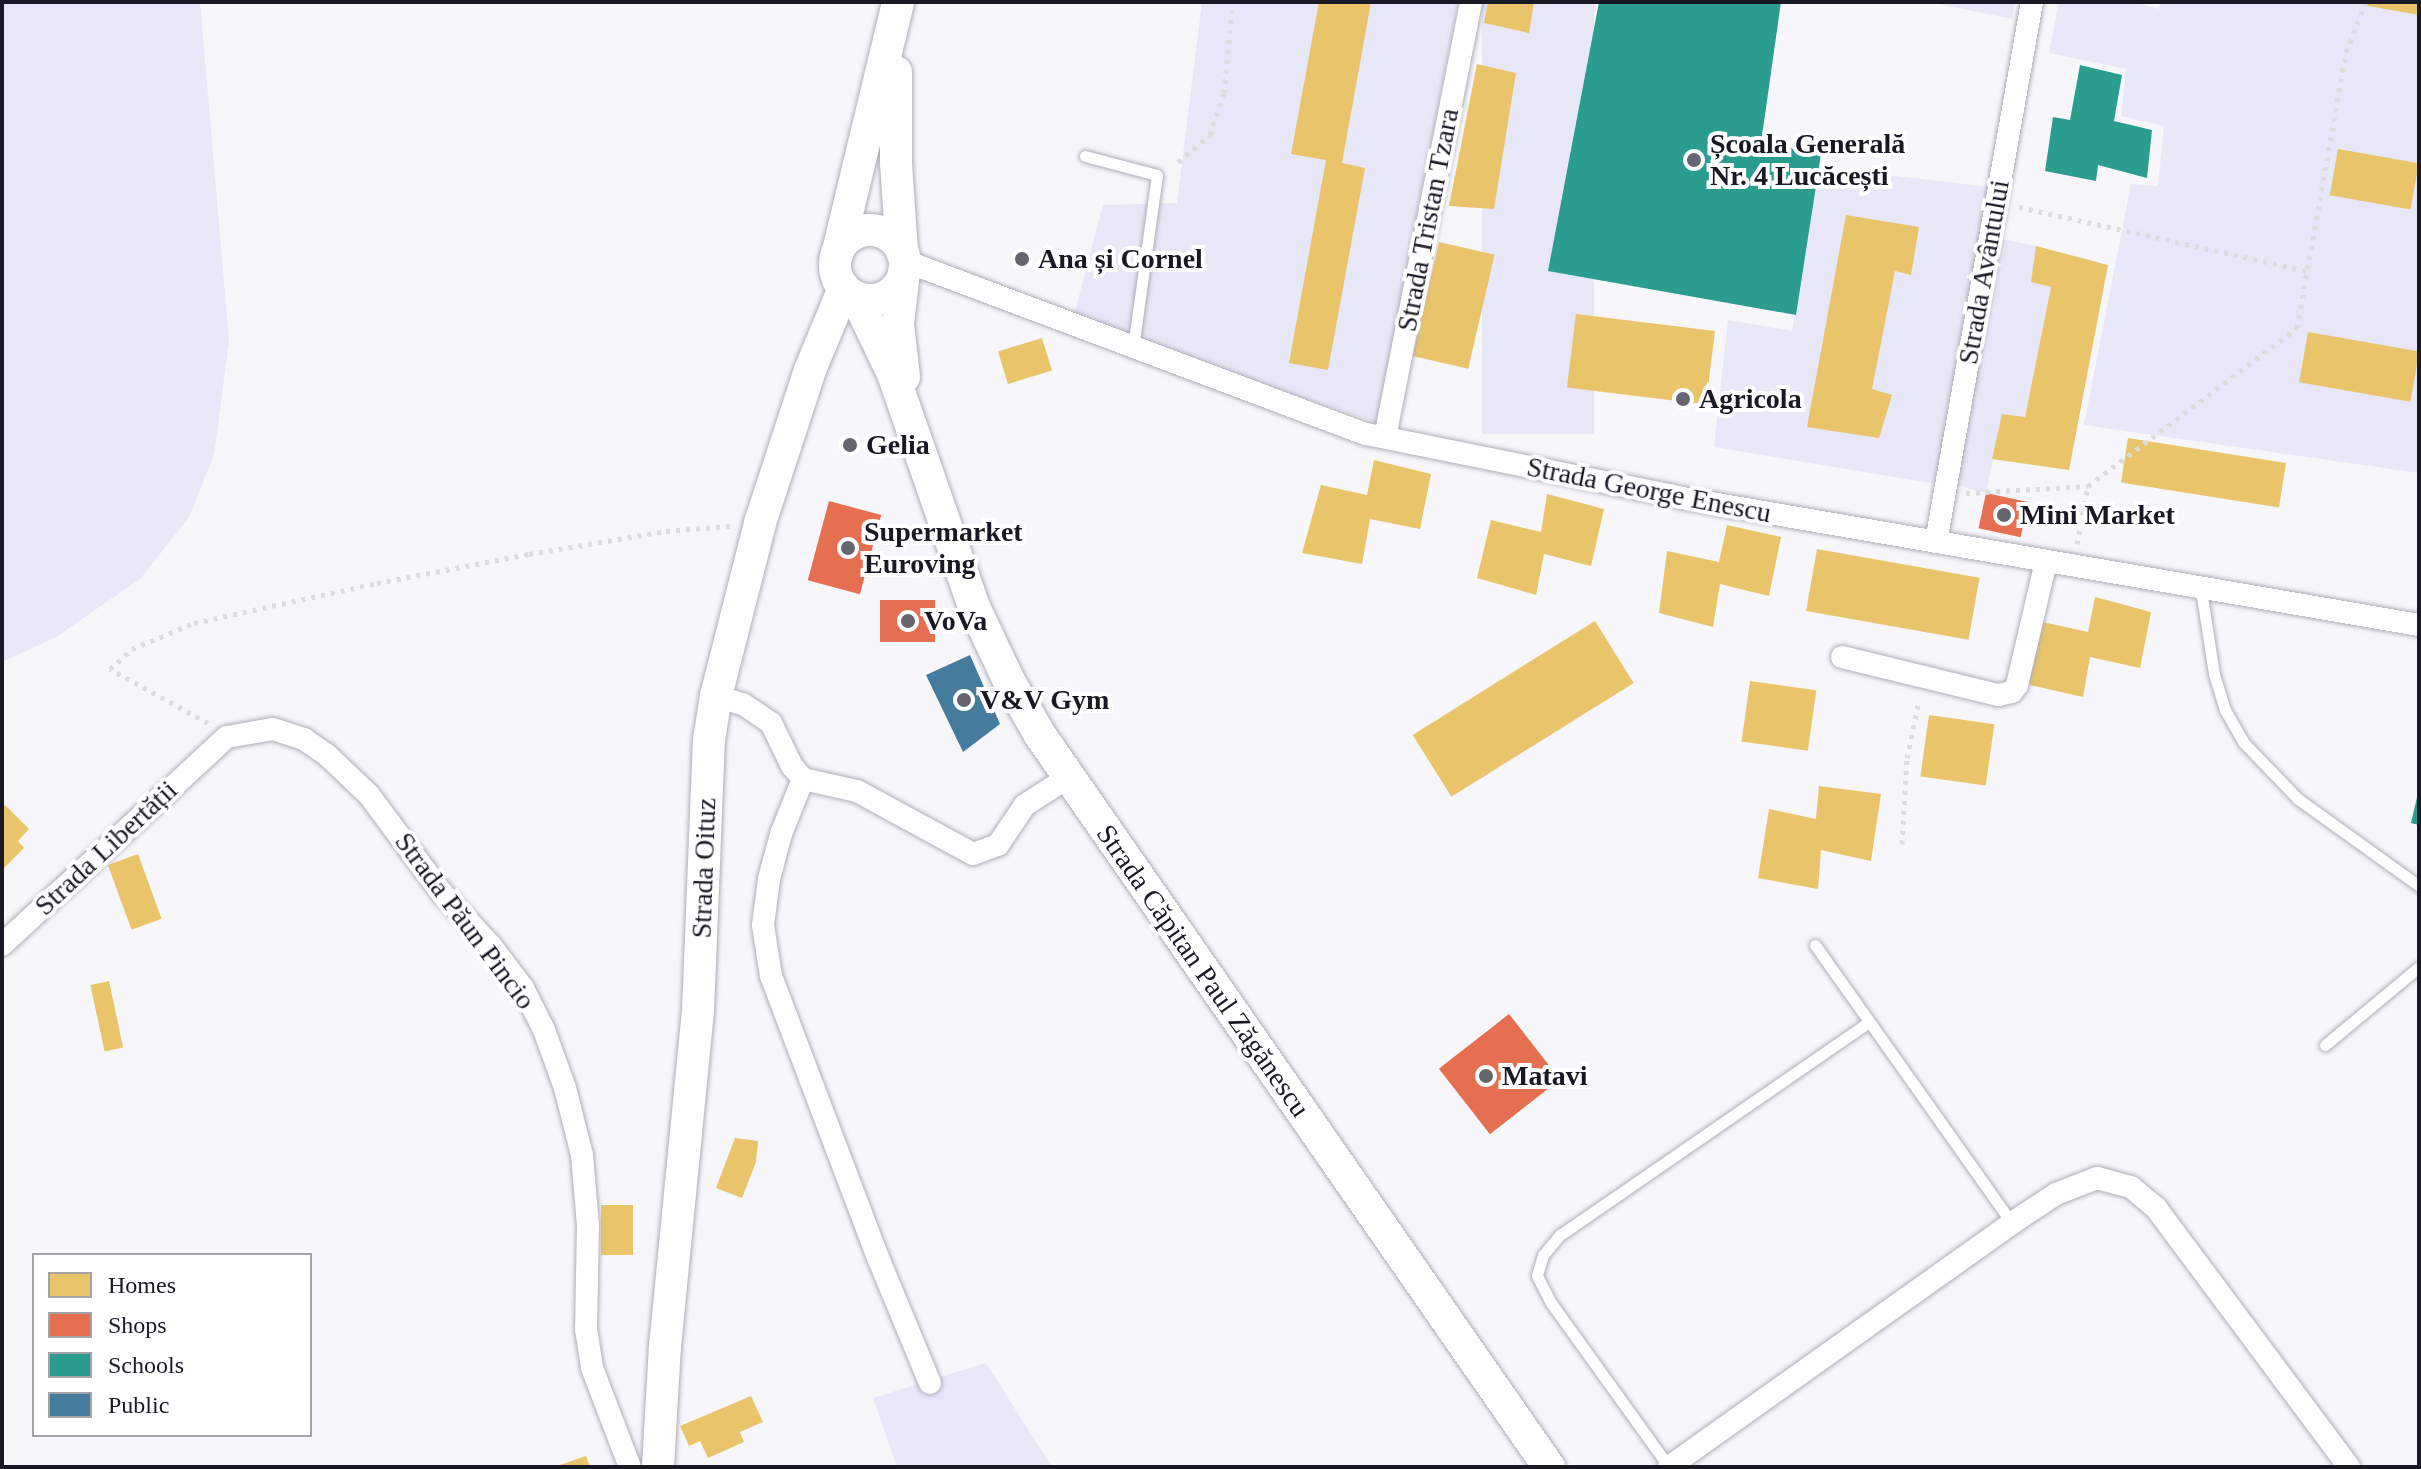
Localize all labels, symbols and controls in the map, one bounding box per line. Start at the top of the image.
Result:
street label: Strada Tristan Tzara [1390,105,1466,335]
place label: Școala Generală Nr. 4 Lucăcești [1710,127,1905,193]
marker: Școala Generală Nr. 4 Lucăcești [1685,151,1703,169]
street label: Strada Avântului [1951,176,2017,368]
place label: Ana și Cornel [1038,242,1203,276]
marker: Ana și Cornel [1013,250,1031,268]
place label: Agricola [1699,382,1802,416]
marker: Agricola [1674,390,1692,408]
place label: Gelia [866,428,930,462]
marker: Gelia [841,436,859,454]
street label: Strada George Enescu [1524,450,1774,530]
place label: Mini Market [2020,498,2175,532]
marker: Mini Market [1995,506,2013,524]
place label: Supermarket Euroving [864,515,1023,581]
marker: Supermarket Euroving [839,539,857,557]
place label: VoVa [924,604,987,638]
marker: VoVa [899,612,917,630]
place label: V&V Gym [980,683,1110,717]
marker: V&V Gym [955,691,973,709]
street label: Strada Libertății [28,773,184,923]
street label: Strada Oituz [685,797,723,939]
street label: Strada Căpitan Paul Zăgănescu [1089,818,1317,1124]
street label: Strada Păun Pincio [387,826,543,1016]
place label: Matavi [1502,1059,1588,1093]
marker: Matavi [1477,1067,1495,1085]
legend [32,1253,312,1437]
text: Homes [108,1272,176,1298]
text: Shops [108,1312,167,1338]
text: Schools [108,1352,184,1378]
text: Public [108,1392,169,1418]

